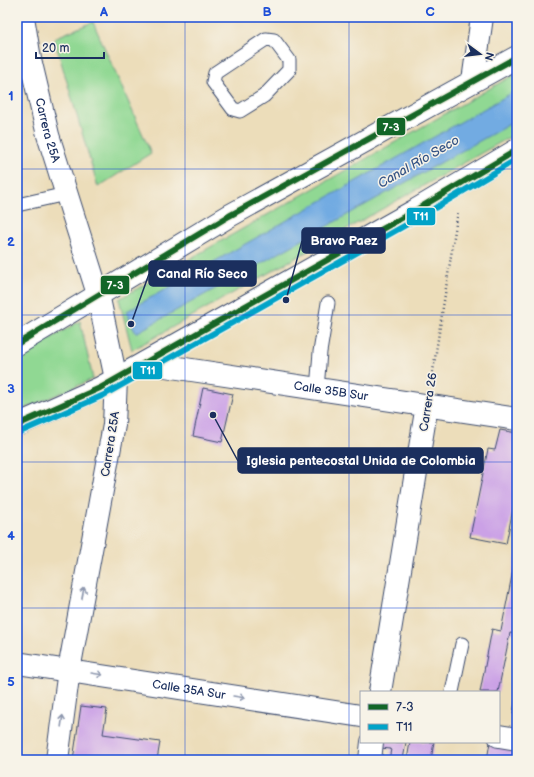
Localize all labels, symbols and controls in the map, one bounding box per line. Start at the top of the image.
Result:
text: A [99,4,108,20]
text: B [262,4,272,20]
text: C [425,4,435,20]
scale bar [36,34,104,60]
north arrow [460,34,500,74]
text: 20 m [42,41,69,56]
text: N [482,51,497,62]
text: 1 [8,88,14,104]
street label: Carrera 25A [31,97,63,165]
line badge: 7-3 [376,117,406,136]
text: 7-3 [383,121,400,134]
water label: Canal Río Seco [375,132,462,192]
line badge: T11 [406,207,436,226]
text: T11 [413,210,429,223]
callout: Bravo Paez [302,228,385,253]
text: Bravo Paez [310,233,378,249]
text: 2 [7,234,15,250]
callout: Canal Río Seco [149,261,256,286]
text: Canal Río Seco [156,266,248,282]
line badge: 7-3 [100,275,130,295]
text: 7-3 [107,279,124,292]
line badge: T11 [132,361,163,380]
text: T11 [140,364,156,377]
street label: Carrera 26 [416,372,441,433]
street label: Calle 35B Sur [293,378,370,405]
text: 3 [7,381,15,397]
street label: Carrera 25A [98,410,123,478]
callout: Iglesia pentecostal Unida de Colombia [238,448,483,473]
text: Iglesia pentecostal Unida de Colombia [246,453,476,469]
text: 4 [7,528,15,544]
one-way arrow [79,587,87,600]
one-way arrow [90,670,103,678]
text: 5 [7,674,15,690]
street label: Calle 35A Sur [151,677,227,703]
legend [360,691,500,743]
one-way arrow [233,693,246,701]
text: 7-3 [396,700,414,715]
one-way arrow [58,715,66,728]
text: T11 [396,720,413,735]

